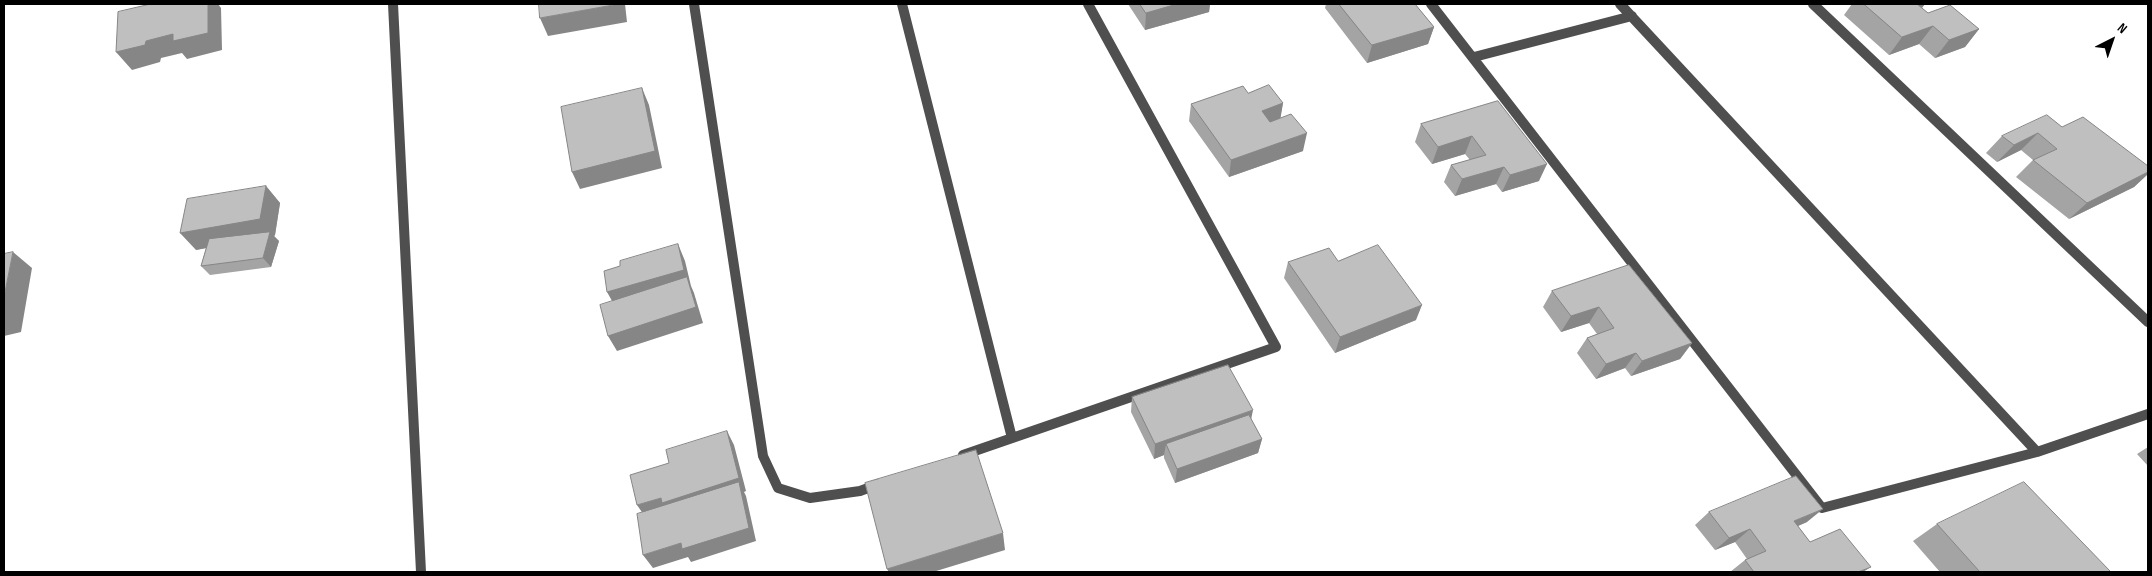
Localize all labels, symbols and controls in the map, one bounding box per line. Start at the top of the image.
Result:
north arrow [2087,15,2137,65]
text: N [2114,19,2131,37]

